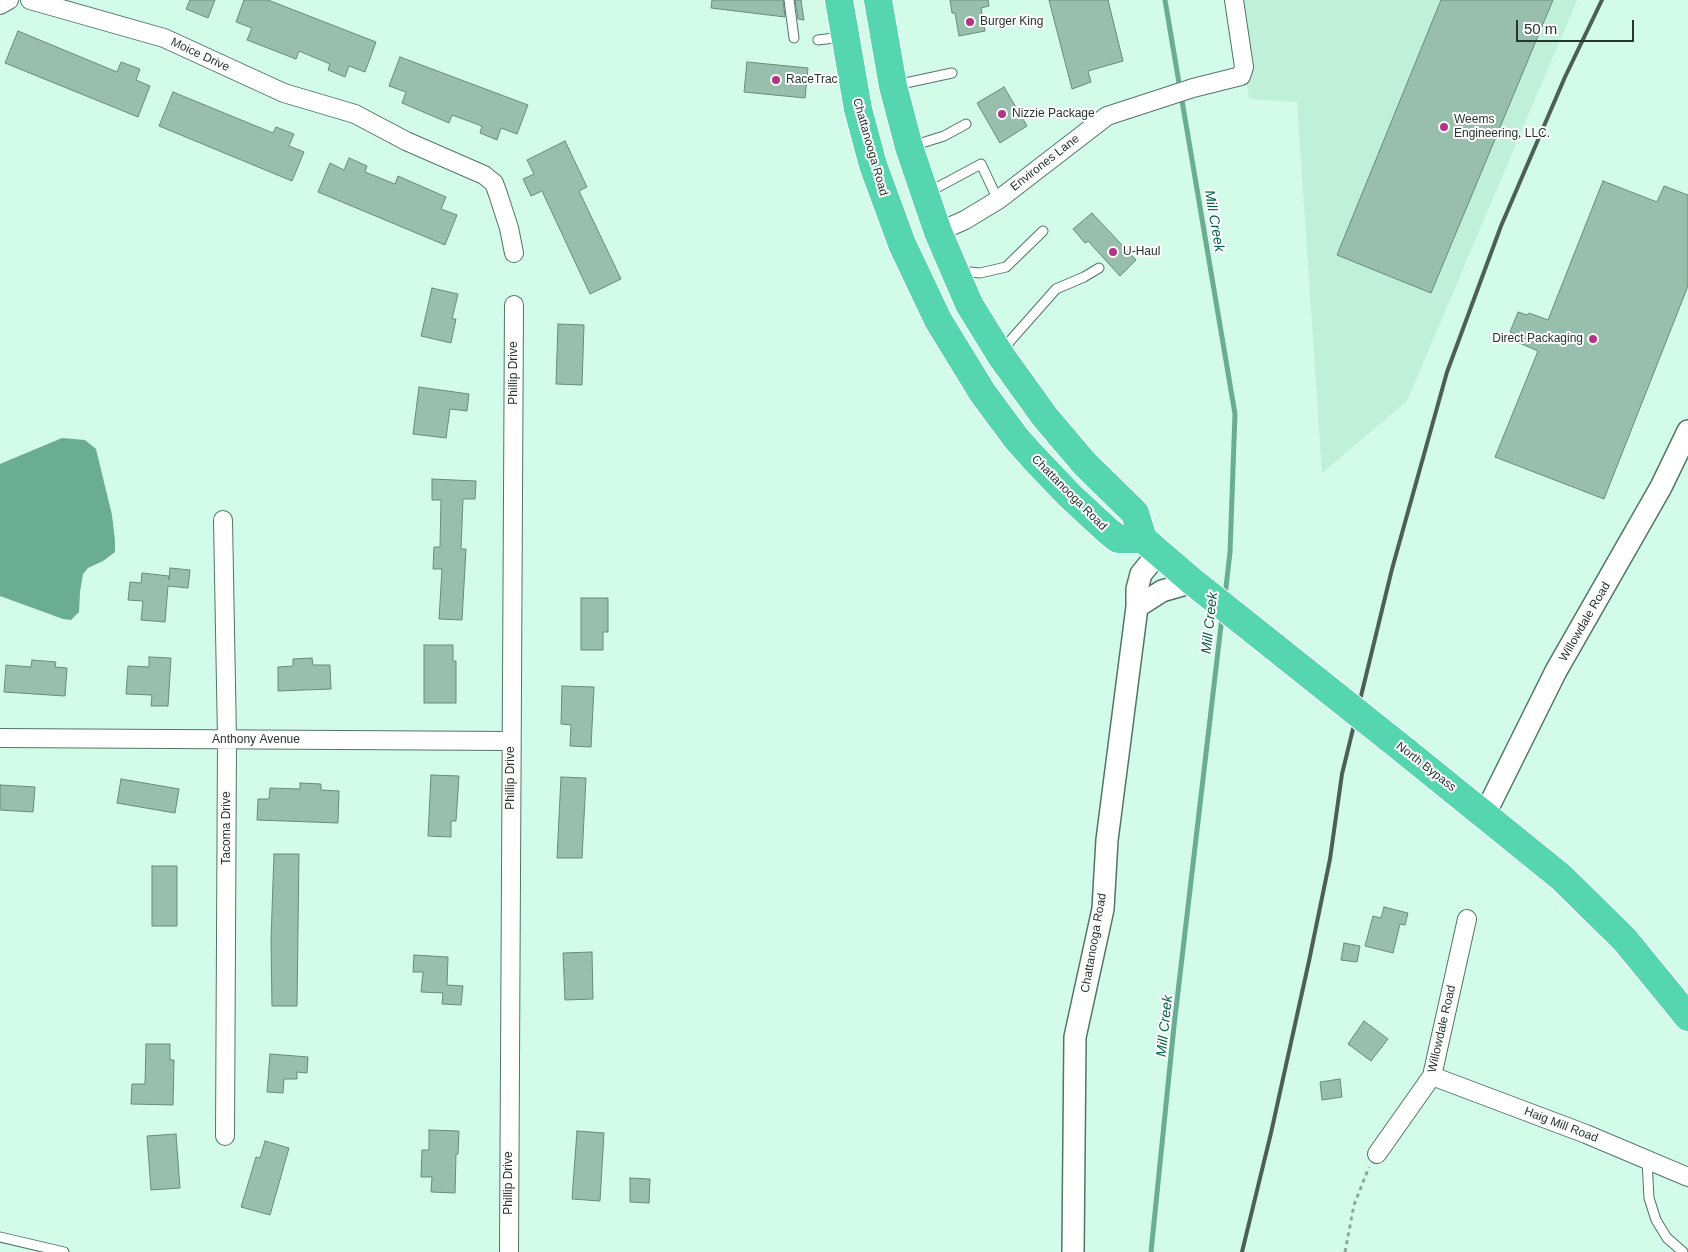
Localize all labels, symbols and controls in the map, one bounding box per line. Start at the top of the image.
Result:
scale bar [1518,10,1636,42]
place label: Burger King [980,15,1043,29]
marker: Burger King [964,16,976,28]
text: 50 m [1524,20,1557,37]
street label: Moice Drive [168,35,232,75]
place label: RaceTrac [786,73,838,87]
marker: RaceTrac [770,74,782,86]
street label: Chattanooga Road [849,97,891,197]
place label: Nizzie Package [1012,107,1095,121]
marker: Nizzie Package [996,108,1008,120]
place label: Weems Engineering, LLC. [1454,113,1550,141]
marker: Weems Engineering, LLC. [1438,121,1450,133]
street label: Environes Lane [1008,132,1082,194]
water label: Mill Creek [1200,189,1228,253]
place label: U-Haul [1123,245,1160,259]
marker: U-Haul [1107,246,1119,258]
place label: Direct Packaging [1492,332,1583,346]
marker: Direct Packaging [1587,333,1599,345]
street label: Phillip Drive [507,341,521,405]
street label: Chattanooga Road [1028,452,1110,534]
street label: Willowdale Road [1556,580,1614,664]
water label: Mill Creek [1198,591,1222,655]
street label: Anthony Avenue [212,733,300,747]
street label: North Bypass [1393,739,1459,795]
street label: Phillip Drive [504,746,518,810]
street label: Tacoma Drive [220,791,234,865]
street label: Chattanooga Road [1078,892,1110,994]
street label: Willowdale Road [1425,984,1459,1074]
water label: Mill Creek [1153,994,1177,1058]
street label: Haig Mill Road [1522,1104,1600,1146]
street label: Phillip Drive [502,1151,516,1215]

